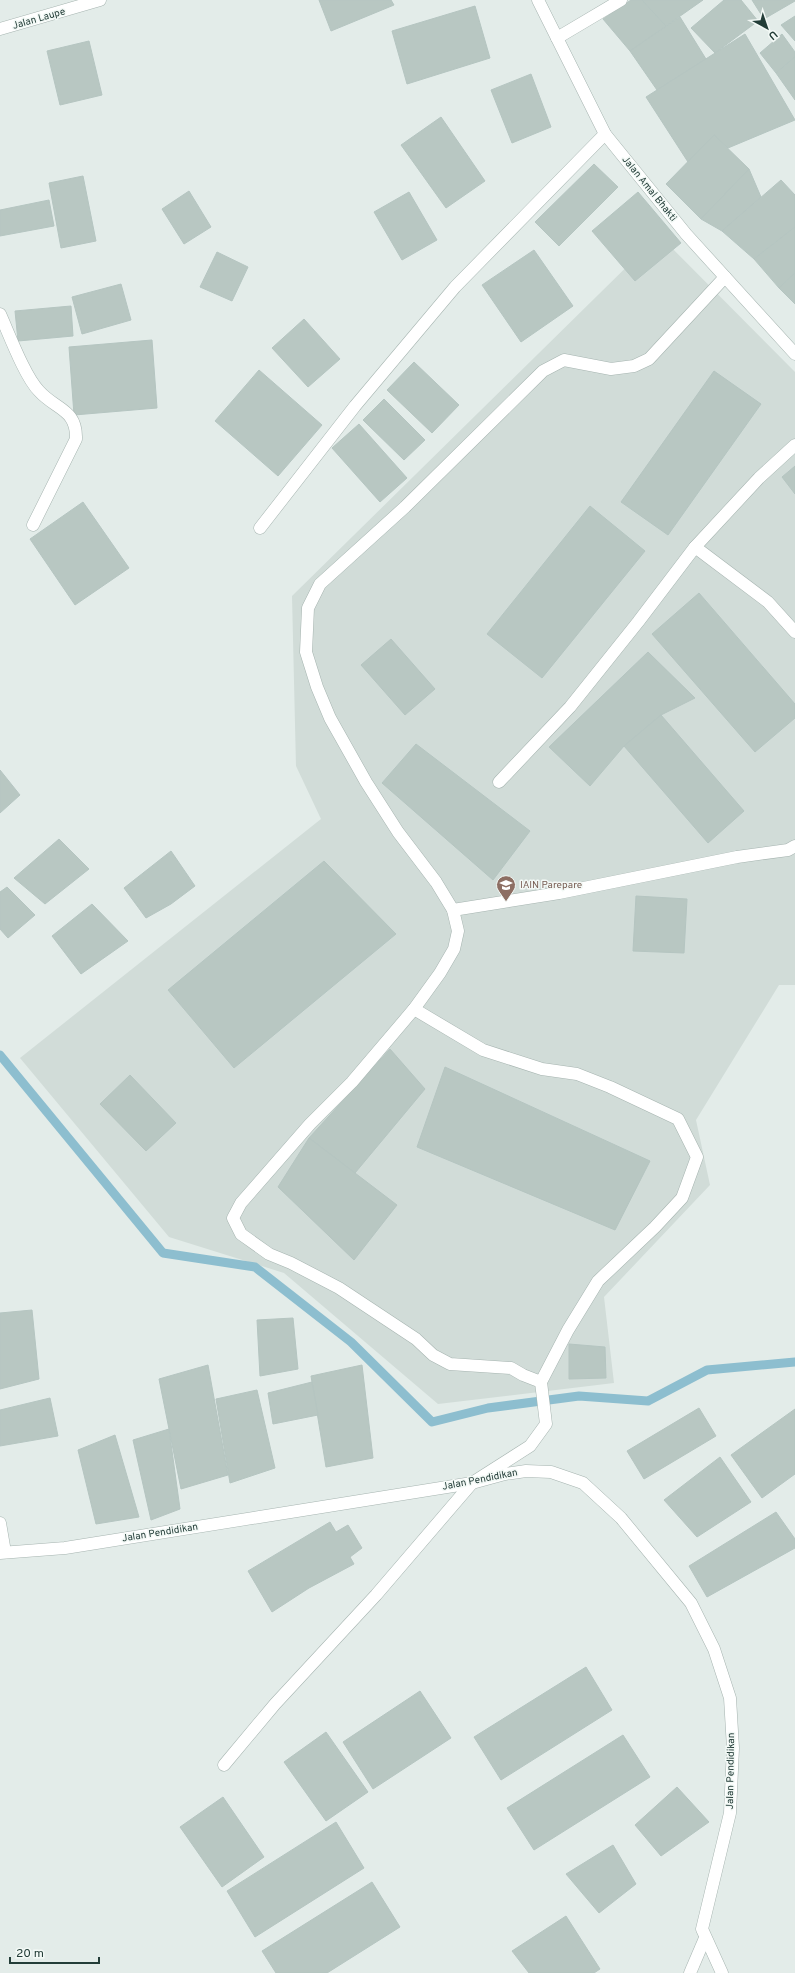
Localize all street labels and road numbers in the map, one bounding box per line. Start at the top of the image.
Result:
street label: Jalan Laupe [11,5,67,33]
street label: Jalan Amal Bhakti [619,154,679,224]
street label: Jalan Pendidikan [441,1466,519,1494]
street label: Jalan Pendidikan [121,1521,199,1545]
street label: Jalan Pendidikan [724,1733,738,1809]

